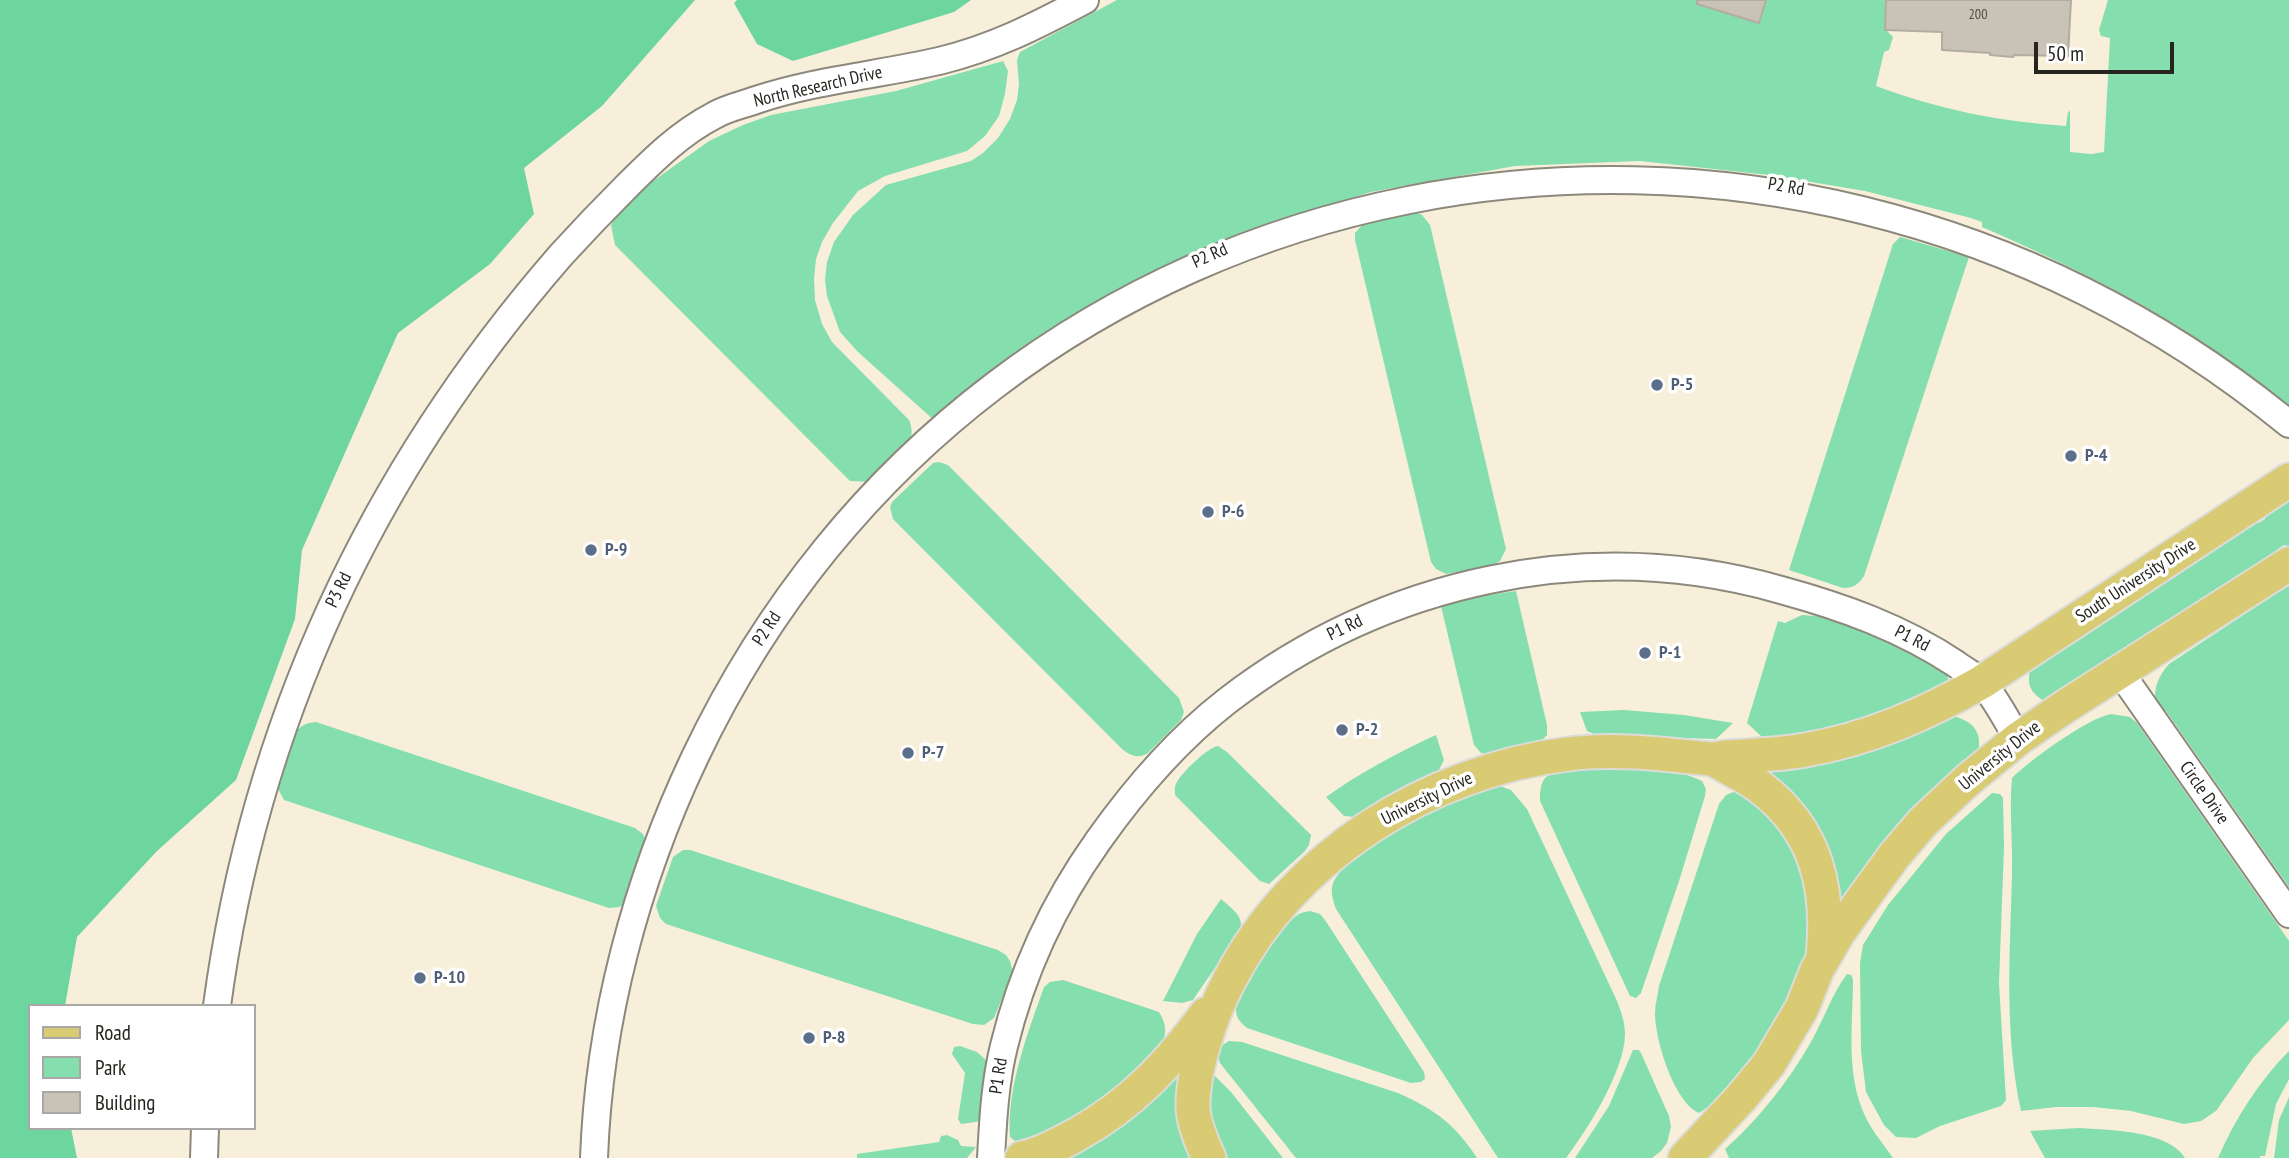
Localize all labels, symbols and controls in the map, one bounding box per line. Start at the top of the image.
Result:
house number: 200 [1969,7,1987,23]
scale bar [2037,28,2177,72]
text: 50 m [2047,40,2084,67]
street label: North Research Drive [752,62,884,112]
street label: P2 Rd [1766,173,1806,201]
street label: P2 Rd [1189,239,1231,273]
place label: P-5 [1671,374,1693,396]
marker: P-5 [1649,377,1665,393]
place label: P-4 [2085,445,2107,467]
marker: P-4 [2063,448,2079,464]
place label: P-6 [1222,501,1244,523]
marker: P-6 [1200,504,1216,520]
street label: South University Drive [2072,534,2200,628]
place label: P-9 [605,539,627,561]
marker: P-9 [583,542,599,558]
street label: P3 Rd [321,569,357,611]
street label: P2 Rd [748,608,786,650]
street label: P1 Rd [1324,610,1366,646]
street label: P1 Rd [1891,621,1933,657]
place label: P-1 [1659,642,1681,664]
marker: P-1 [1637,645,1653,661]
street label: University Drive [1955,717,2045,795]
place label: P-2 [1356,719,1378,741]
marker: P-2 [1334,722,1350,738]
place label: P-7 [922,742,944,764]
marker: P-7 [900,745,916,761]
street label: Circle Drive [2175,757,2233,829]
street label: University Drive [1378,768,1476,830]
place label: P-10 [434,967,465,989]
marker: P-10 [412,970,428,986]
legend [28,1004,256,1130]
text: Road [95,1019,131,1046]
place label: P-8 [823,1027,845,1049]
marker: P-8 [801,1030,817,1046]
text: Park [95,1054,126,1081]
street label: P1 Rd [985,1056,1013,1096]
text: Building [95,1089,155,1116]

